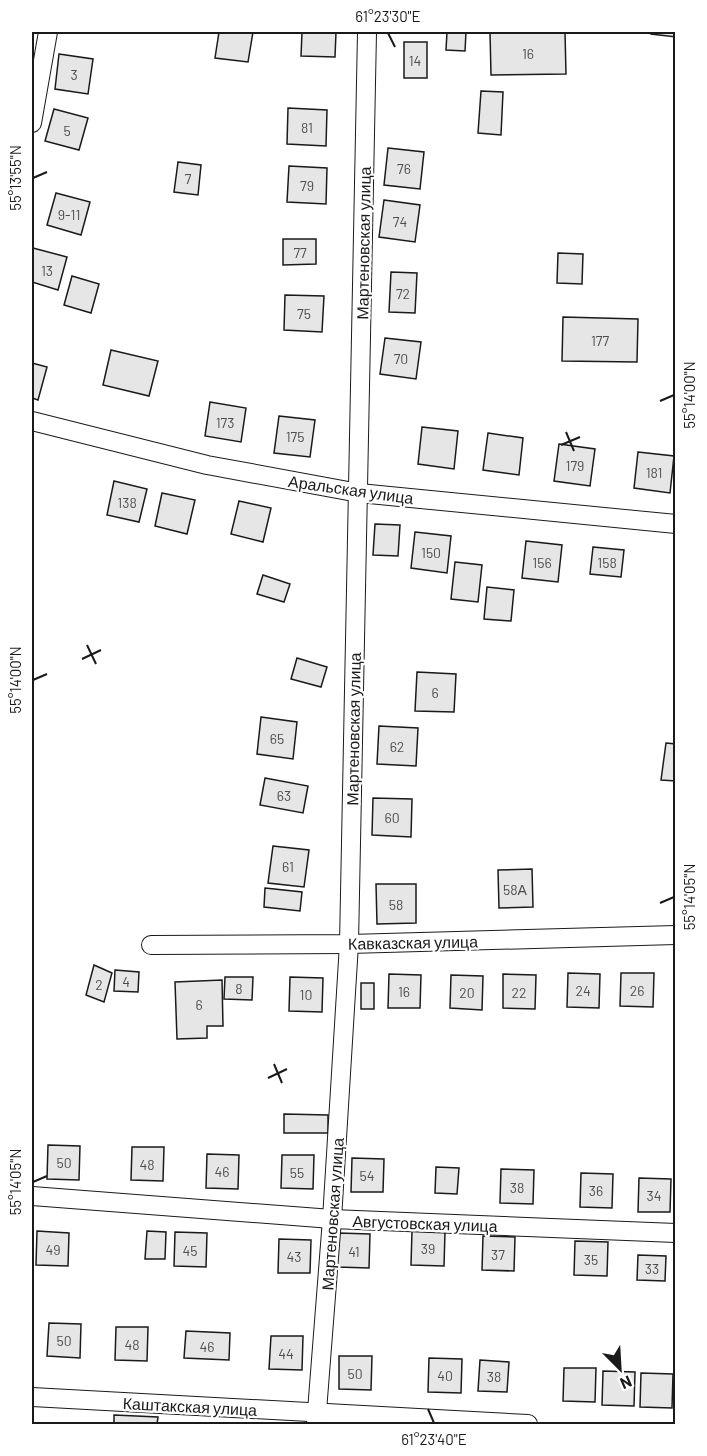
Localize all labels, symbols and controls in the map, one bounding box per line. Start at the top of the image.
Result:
text: 61°23'30"E [355,7,421,25]
house number: 16 [522,45,534,62]
house number: 14 [409,52,421,69]
house number: 3 [70,66,78,83]
house number: 81 [301,119,313,136]
house number: 5 [63,122,71,139]
text: 55°13'55"N [6,145,24,211]
house number: 76 [397,160,411,177]
street label: Мартеновская улица [352,166,374,320]
house number: 7 [185,170,192,187]
house number: 79 [300,177,314,194]
house number: 9-11 [58,206,80,223]
house number: 74 [393,213,407,230]
house number: 77 [293,244,307,261]
house number: 13 [41,262,53,279]
house number: 72 [396,285,410,302]
house number: 75 [297,305,311,322]
house number: 177 [591,332,609,349]
house number: 70 [394,350,408,367]
text: 55°14'00"N [680,361,698,429]
house number: 173 [216,414,234,431]
house number: 175 [286,428,304,445]
house number: 179 [566,457,584,474]
house number: 181 [646,464,662,481]
street label: Аральская улица [287,471,415,507]
house number: 138 [117,494,137,511]
house number: 150 [421,544,441,561]
house number: 156 [532,554,552,571]
house number: 158 [597,554,617,571]
text: 55°14'00"N [6,646,24,714]
street label: Мартеновская улица [342,652,364,806]
house number: 6 [431,684,439,701]
house number: 65 [270,730,284,747]
house number: 62 [390,738,404,755]
house number: 63 [277,787,291,804]
house number: 60 [384,809,400,826]
house number: 61 [282,858,294,875]
text: 55°14'05"N [680,864,698,930]
house number: 58А [503,881,528,898]
house number: 58 [389,896,403,913]
street label: Кавказская улица [348,931,478,953]
house number: 4 [122,973,130,990]
house number: 2 [95,976,103,993]
house number: 8 [235,980,243,997]
house number: 24 [575,982,591,999]
house number: 26 [630,982,644,999]
house number: 16 [398,983,410,1000]
house number: 20 [459,984,475,1001]
house number: 22 [511,984,527,1001]
house number: 10 [300,986,312,1003]
house number: 6 [195,996,203,1013]
street label: Мартеновская улица [317,1137,347,1291]
text: 55°14'05"N [6,1149,24,1215]
house number: 50 [56,1154,72,1171]
house number: 48 [139,1156,155,1173]
house number: 46 [215,1163,229,1180]
house number: 55 [290,1164,304,1181]
house number: 54 [360,1167,374,1184]
house number: 38 [510,1179,524,1196]
house number: 36 [589,1182,603,1199]
house number: 34 [647,1187,661,1204]
street label: Августовская улица [352,1211,498,1235]
house number: 39 [421,1240,435,1257]
house number: 49 [45,1241,61,1258]
house number: 45 [183,1242,197,1259]
house number: 41 [348,1243,360,1260]
house number: 37 [491,1246,505,1263]
house number: 43 [287,1248,301,1265]
house number: 35 [584,1251,598,1268]
house number: 33 [645,1260,659,1277]
house number: 50 [56,1332,72,1349]
house number: 48 [124,1336,140,1353]
house number: 46 [200,1338,214,1355]
north arrow [590,1339,650,1399]
house number: 44 [278,1345,294,1362]
house number: 50 [347,1365,363,1382]
house number: 40 [437,1367,453,1384]
house number: 38 [487,1368,501,1385]
text: N [618,1372,635,1394]
street label: Каштакская улица [122,1393,258,1419]
text: 61°23'40"E [401,1430,467,1448]

